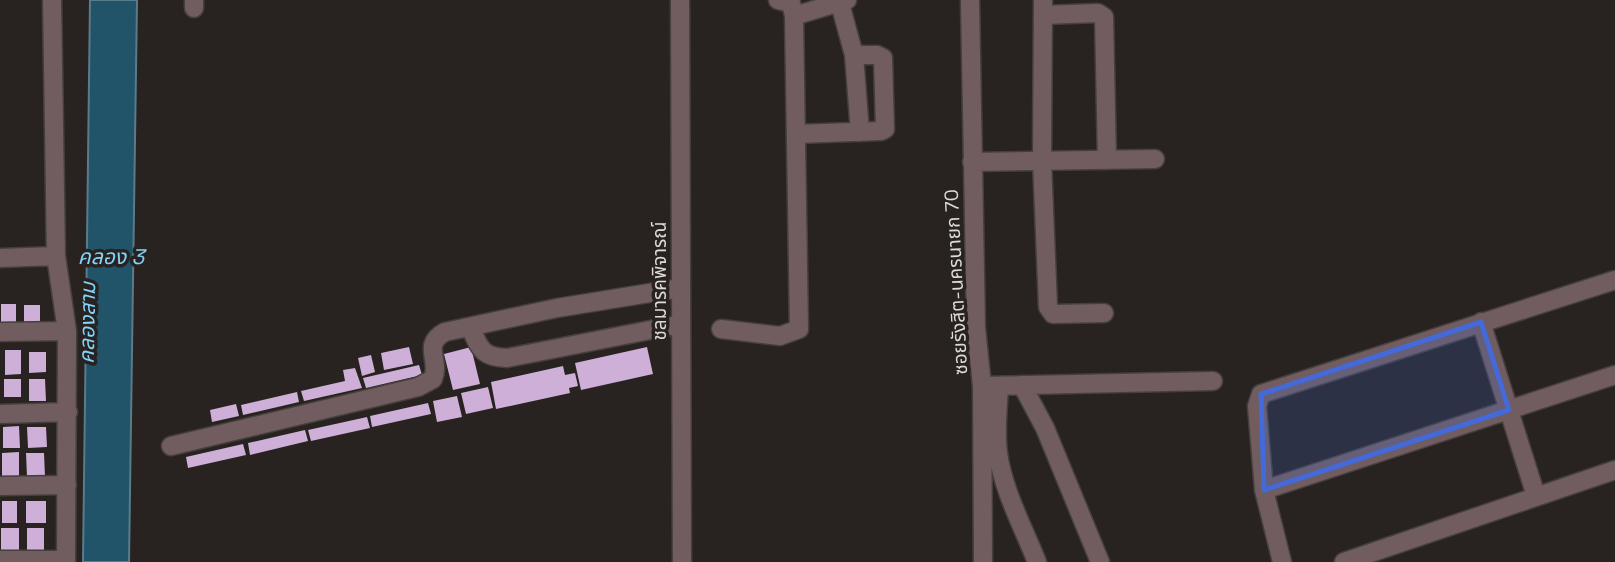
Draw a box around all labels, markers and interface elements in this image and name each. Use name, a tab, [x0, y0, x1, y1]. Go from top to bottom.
street label: ซอยรังสิต-นครนายก 70	[939, 188, 973, 376]
street label: ชลมารคพิจารณ์	[647, 221, 672, 341]
water label: คลอง 3	[78, 243, 147, 270]
water label: คลองสาม	[73, 280, 101, 364]

